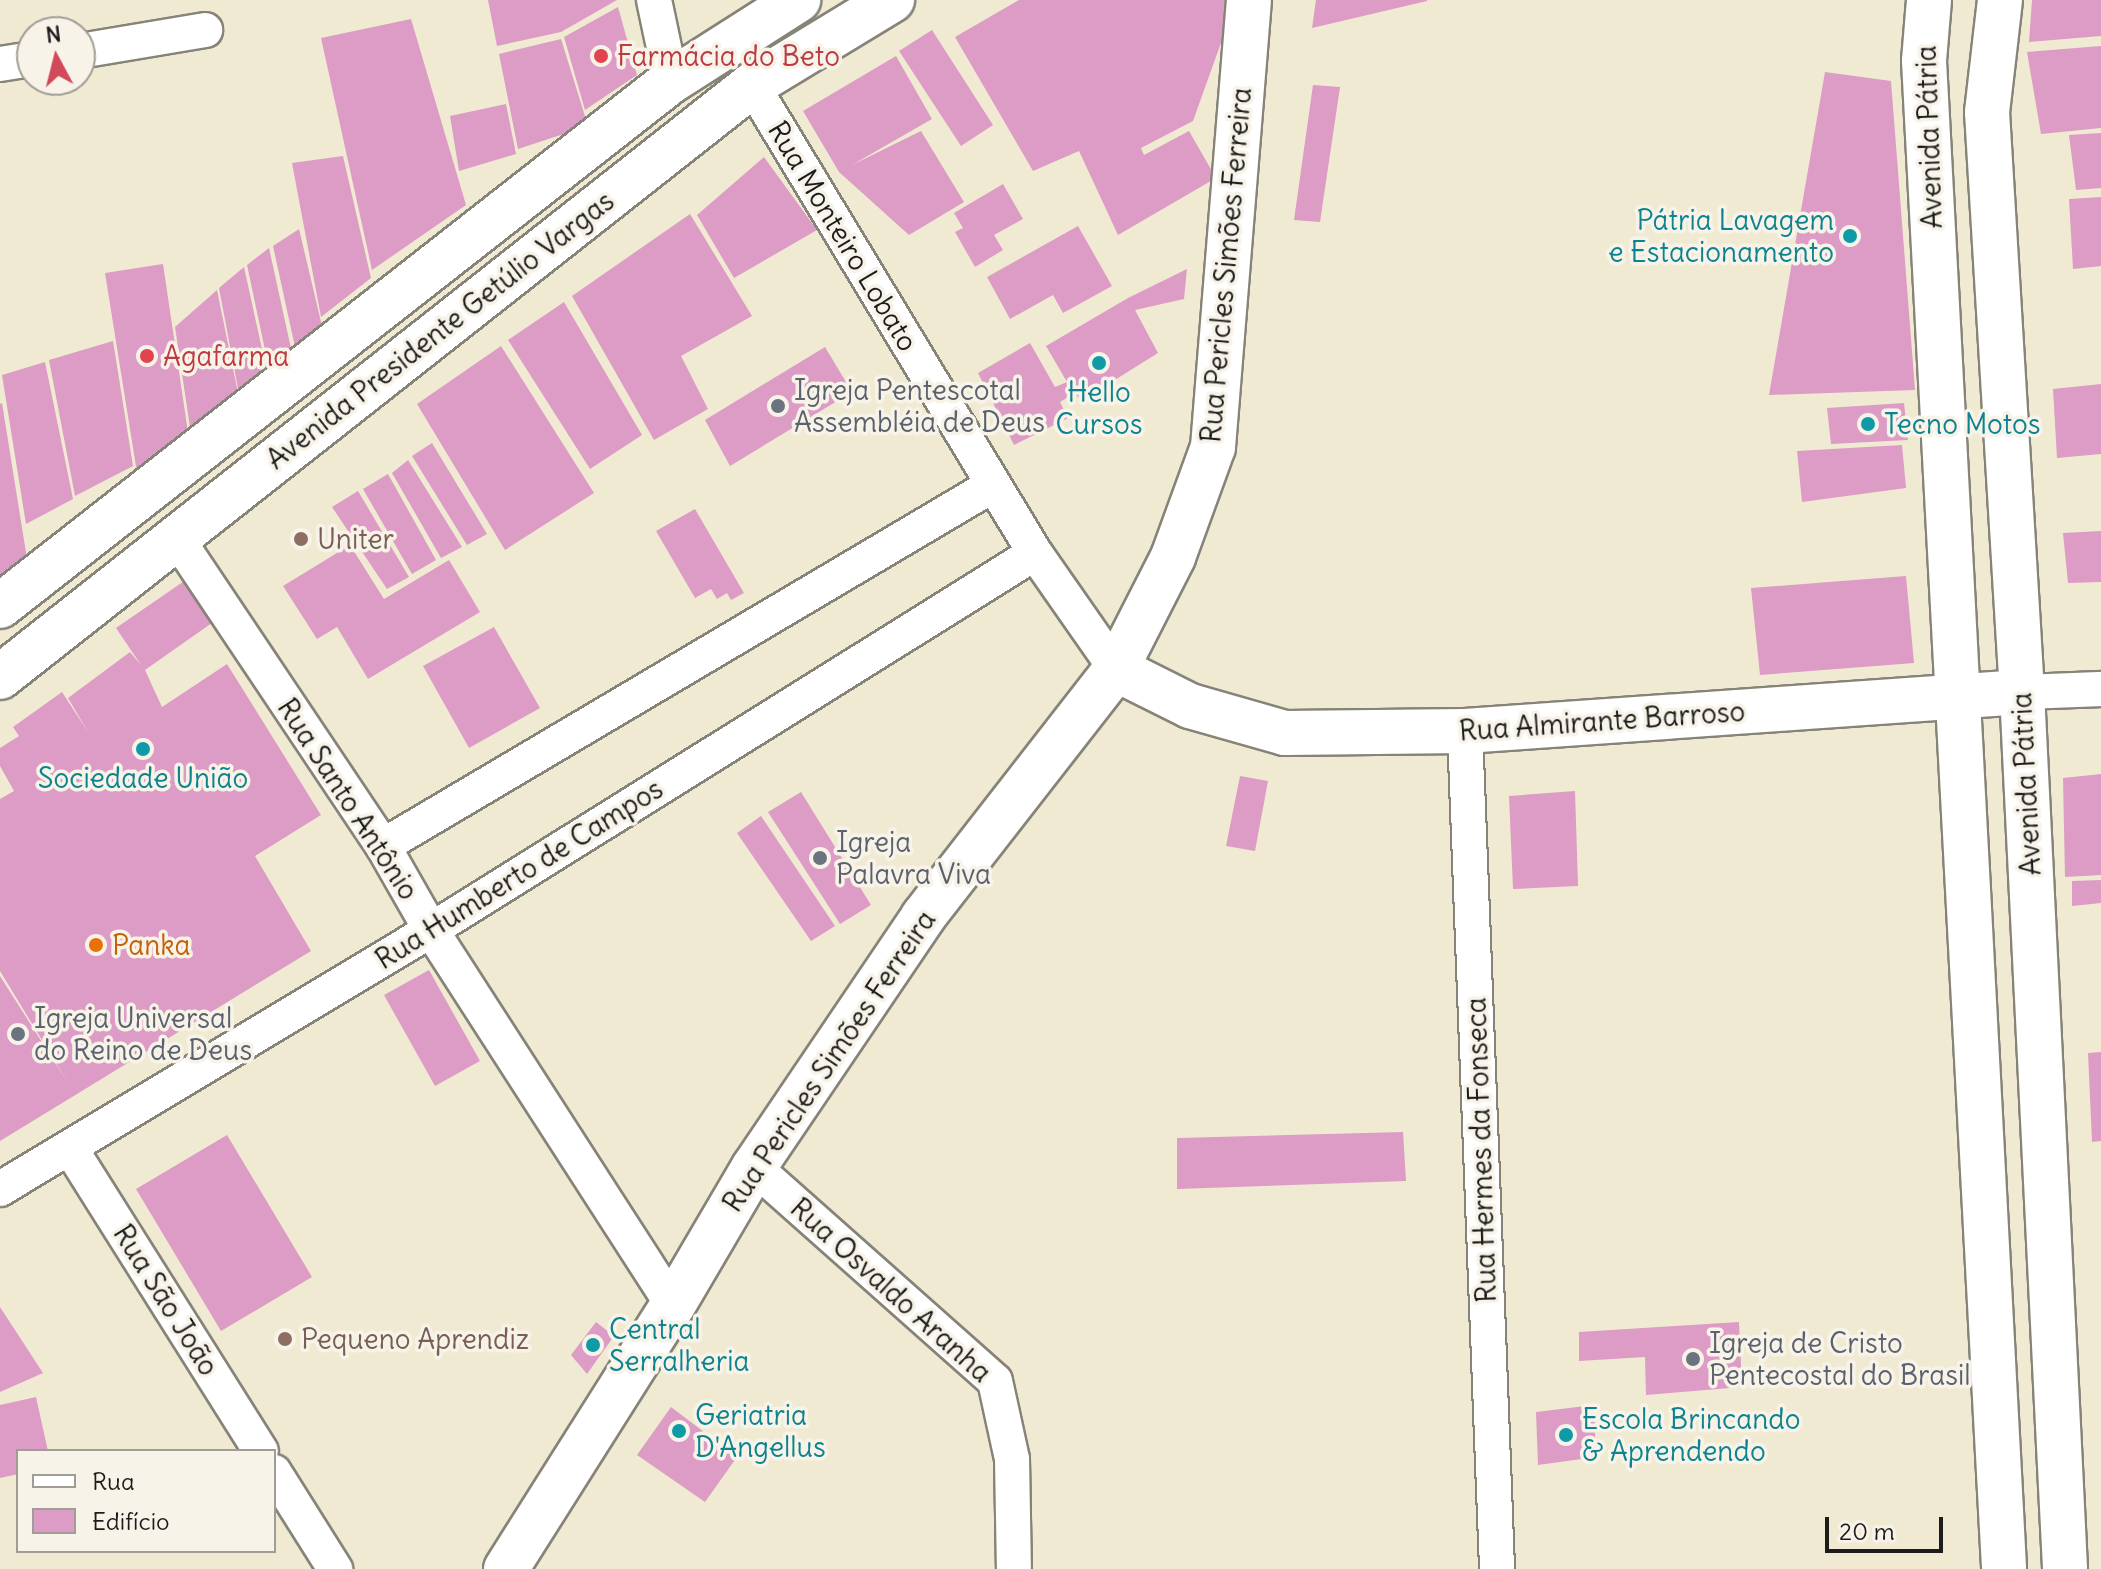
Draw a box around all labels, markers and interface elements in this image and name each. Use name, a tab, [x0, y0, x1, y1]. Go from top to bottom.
north arrow	[16, 16, 96, 96]
text: N	[44, 19, 63, 49]
place label: Farmácia do Beto	[617, 39, 840, 73]
street label: Avenida Pátria	[1909, 45, 1949, 229]
marker: Farmácia do Beto	[592, 47, 610, 65]
street label: Rua Pericles Simões Ferreira	[1194, 86, 1258, 444]
street label: Rua Monteiro Lobato	[761, 115, 925, 357]
street label: Avenida Presidente Getúlio Vargas	[260, 184, 620, 476]
place label: Pátria Lavagem e Estacionamento	[1609, 203, 1834, 269]
marker: Pátria Lavagem e Estacionamento	[1841, 227, 1859, 245]
place label: Agafarma	[163, 339, 289, 373]
marker: Agafarma	[138, 347, 156, 365]
marker: Hello Cursos	[1090, 354, 1108, 372]
place label: Igreja Pentescotal Assembléia de Deus	[794, 373, 1045, 439]
place label: Hello Cursos	[1056, 375, 1142, 441]
marker: Igreja Pentescotal Assembléia de Deus	[769, 397, 787, 415]
place label: Tecno Motos	[1884, 407, 2041, 441]
marker: Tecno Motos	[1859, 415, 1877, 433]
place label: Uniter	[317, 522, 394, 556]
marker: Uniter	[292, 530, 310, 548]
street label: Rua Santo Antônio	[270, 692, 426, 906]
street label: Avenida Pátria	[2004, 692, 2048, 876]
street label: Rua Almirante Barroso	[1458, 694, 1746, 748]
marker: Sociedade União	[134, 740, 152, 758]
place label: Sociedade União	[38, 761, 248, 795]
street label: Rua Humberto de Campos	[369, 772, 669, 976]
place label: Igreja Palavra Viva	[836, 825, 991, 891]
marker: Igreja Palavra Viva	[811, 849, 829, 867]
street label: Rua Pericles Simões Ferreira	[715, 904, 943, 1218]
place label: Panka	[112, 928, 190, 962]
marker: Panka	[87, 936, 105, 954]
street label: Rua Hermes da Fonseca	[1459, 997, 1503, 1303]
place label: Igreja Universal do Reino de Deus	[34, 1001, 252, 1067]
marker: Igreja Universal do Reino de Deus	[9, 1025, 27, 1043]
street label: Rua Osvaldo Aranha	[784, 1191, 998, 1389]
street label: Rua São João	[106, 1218, 226, 1382]
place label: Central Serralheria	[609, 1312, 749, 1378]
place label: Pequeno Aprendiz	[301, 1322, 529, 1356]
place label: Igreja de Cristo Pentecostal do Brasil	[1709, 1326, 1970, 1392]
marker: Pequeno Aprendiz	[276, 1330, 294, 1348]
marker: Central Serralheria	[584, 1336, 602, 1354]
marker: Igreja de Cristo Pentecostal do Brasil	[1684, 1350, 1702, 1368]
place label: Geriatria D'Angellus	[695, 1398, 826, 1464]
place label: Escola Brincando & Aprendendo	[1582, 1402, 1801, 1468]
marker: Geriatria D'Angellus	[670, 1422, 688, 1440]
marker: Escola Brincando & Aprendendo	[1557, 1426, 1575, 1444]
legend	[16, 1449, 276, 1553]
text: Rua	[92, 1466, 135, 1496]
scale bar	[1829, 1501, 1947, 1551]
text: Edifício	[92, 1506, 170, 1536]
text: 20 m	[1839, 1516, 1895, 1546]

